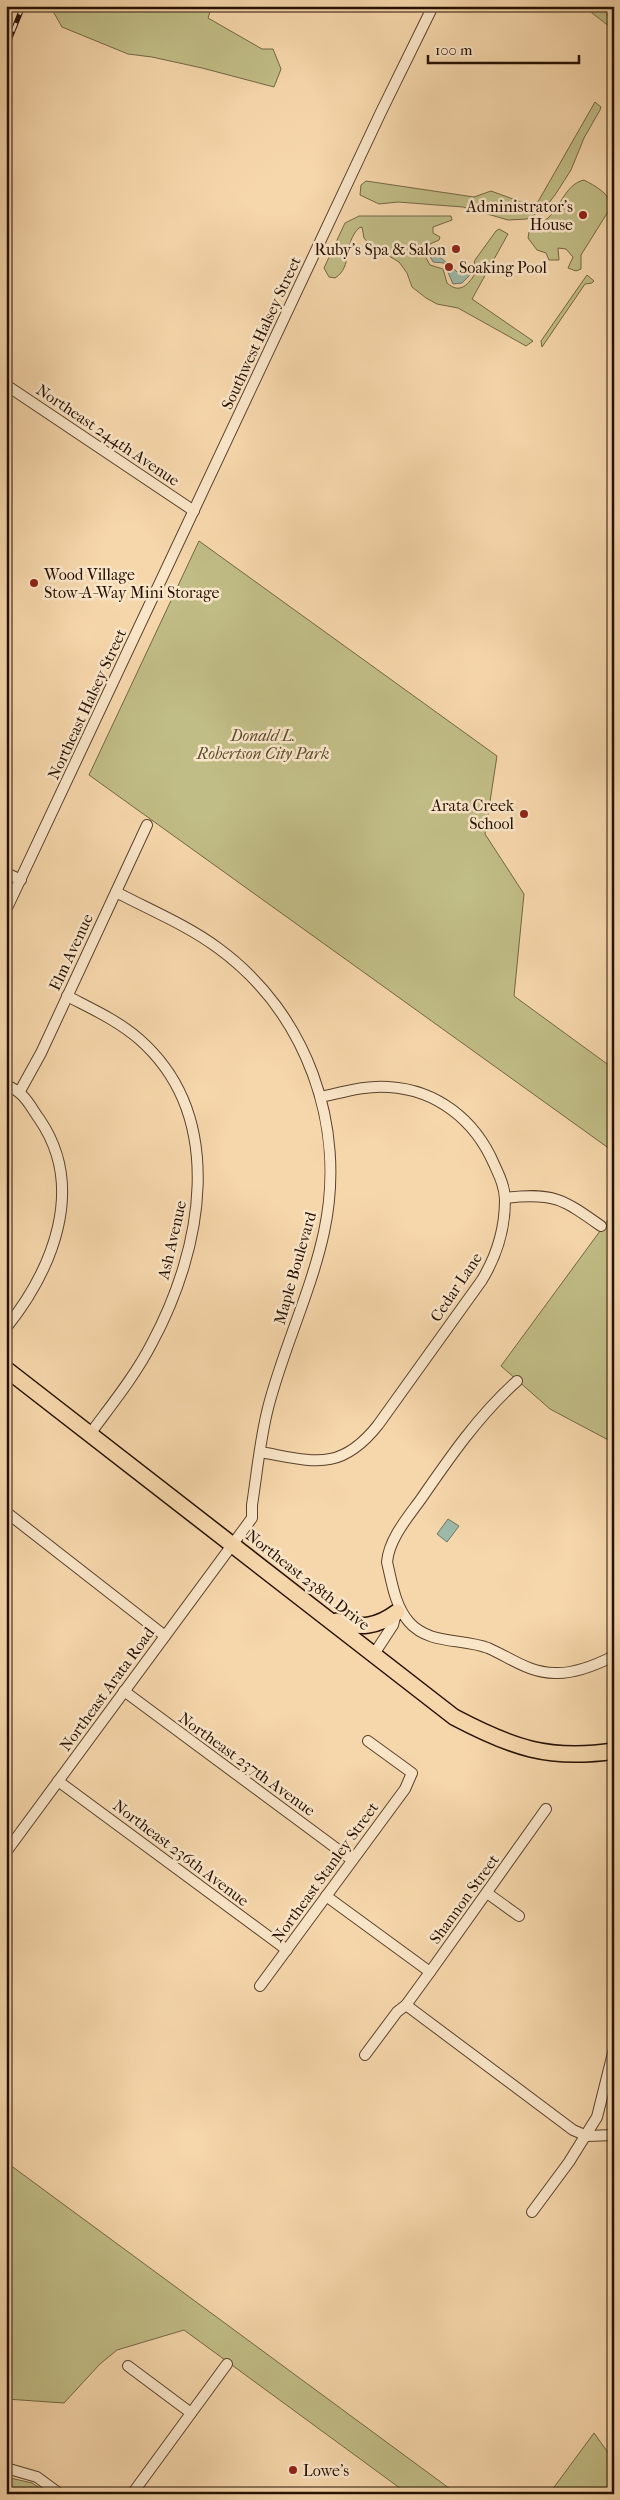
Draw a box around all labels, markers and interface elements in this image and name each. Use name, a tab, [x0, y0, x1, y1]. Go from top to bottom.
scale bar	[428, 32, 579, 64]
text: 100 m	[435, 41, 473, 59]
place label: Administrator's House	[465, 197, 573, 234]
marker: Administrator's House	[577, 209, 589, 221]
place label: Ruby's Spa & Salon	[315, 240, 447, 259]
marker: Ruby's Spa & Salon	[450, 243, 462, 255]
street label: Southwest Halsey Street	[217, 253, 305, 412]
place label: Soaking Pool	[459, 258, 547, 277]
marker: Soaking Pool	[443, 261, 455, 273]
street label: Northeast 244th Avenue	[33, 380, 183, 490]
place label: Wood Village Stow-A-Way Mini Storage	[43, 565, 220, 602]
marker: Wood Village Stow-A-Way Mini Storage	[28, 577, 40, 589]
street label: Northeast Halsey Street	[44, 625, 130, 782]
park label: Donald L. Robertson City Park	[196, 726, 329, 763]
place label: Arata Creek School	[430, 796, 515, 833]
marker: Arata Creek School	[518, 808, 530, 820]
street label: Elm Avenue	[45, 910, 97, 993]
street label: Ash Avenue	[153, 1199, 190, 1282]
street label: Maple Boulevard	[270, 1209, 320, 1327]
street label: Cedar Lane	[426, 1249, 486, 1325]
street label: Northeast 238th Drive	[242, 1526, 374, 1634]
street label: Northeast Arata Road	[56, 1623, 158, 1755]
street label: Northeast 237th Avenue	[175, 1708, 319, 1820]
street label: Northeast 236th Avenue	[109, 1796, 253, 1910]
street label: Northeast Stanley Street	[268, 1798, 382, 1946]
street label: Shannon Street	[425, 1850, 503, 1947]
place label: Lowe's	[303, 2461, 349, 2480]
marker: Lowe's	[287, 2464, 299, 2476]

